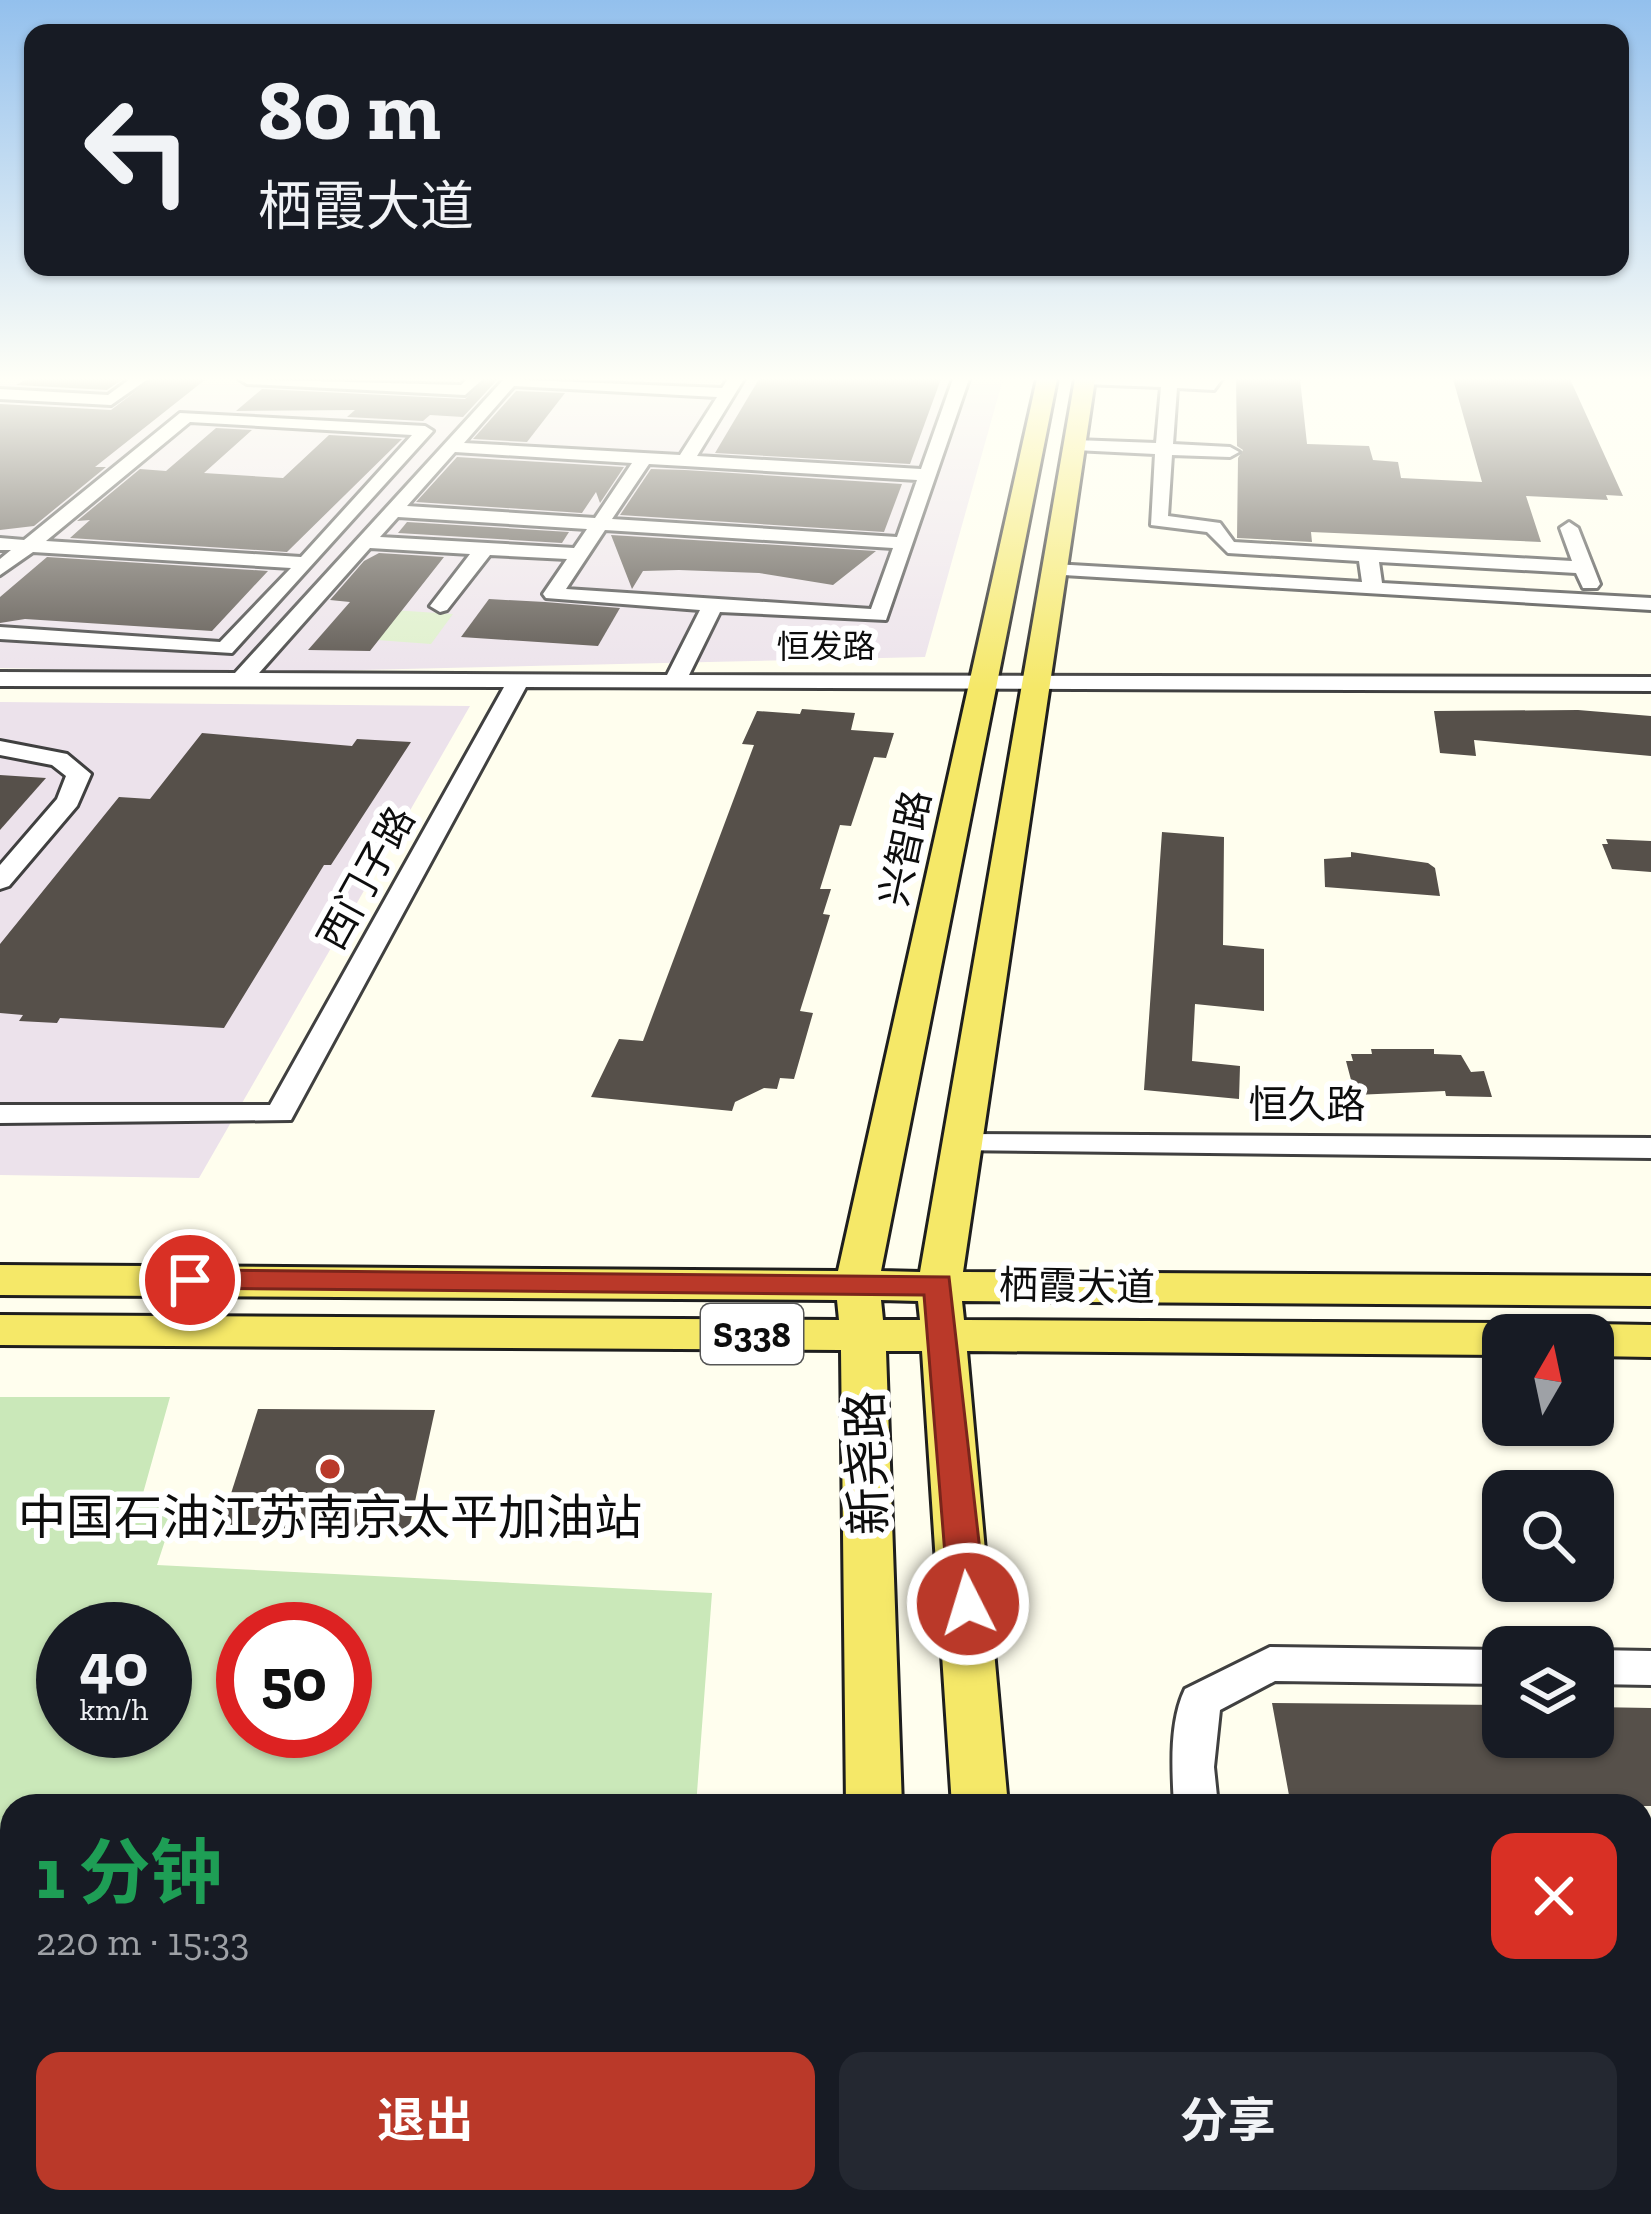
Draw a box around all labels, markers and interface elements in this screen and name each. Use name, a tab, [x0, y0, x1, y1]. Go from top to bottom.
text: 80 m	[258, 60, 441, 161]
icon: left	[60, 72, 216, 228]
text: 栖霞大道	[258, 174, 474, 239]
street label: 恒发路	[777, 627, 876, 666]
street label: 兴智路	[870, 786, 940, 910]
street label: 西门子路	[308, 798, 424, 958]
street label: 恒久路	[1248, 1081, 1366, 1128]
pin	[139, 1229, 241, 1331]
icon: arrive	[157, 1247, 223, 1313]
street label: 栖霞大道	[999, 1261, 1155, 1311]
road number: S338	[701, 1304, 803, 1364]
north arrow	[1482, 1314, 1614, 1446]
map controls	[1482, 1314, 1614, 1758]
street label: 新尧路	[836, 1390, 898, 1536]
marker: 中国石油江苏南京太平加油站	[317, 1456, 343, 1482]
button: search	[1482, 1470, 1614, 1602]
place label: 中国石油江苏南京太平加油站	[18, 1489, 642, 1546]
position arrow	[905, 1541, 1031, 1667]
speed limit sign: 50	[216, 1602, 372, 1758]
button: layers	[1482, 1626, 1614, 1758]
text: 40	[80, 1629, 148, 1701]
text: km/h	[80, 1692, 148, 1728]
text: 1 分钟	[36, 1830, 223, 1916]
button: close	[1491, 1833, 1617, 1959]
text: 220 m · 15:33	[36, 1918, 249, 1965]
button: 退出	[36, 2052, 815, 2190]
button: 分享	[839, 2052, 1617, 2190]

